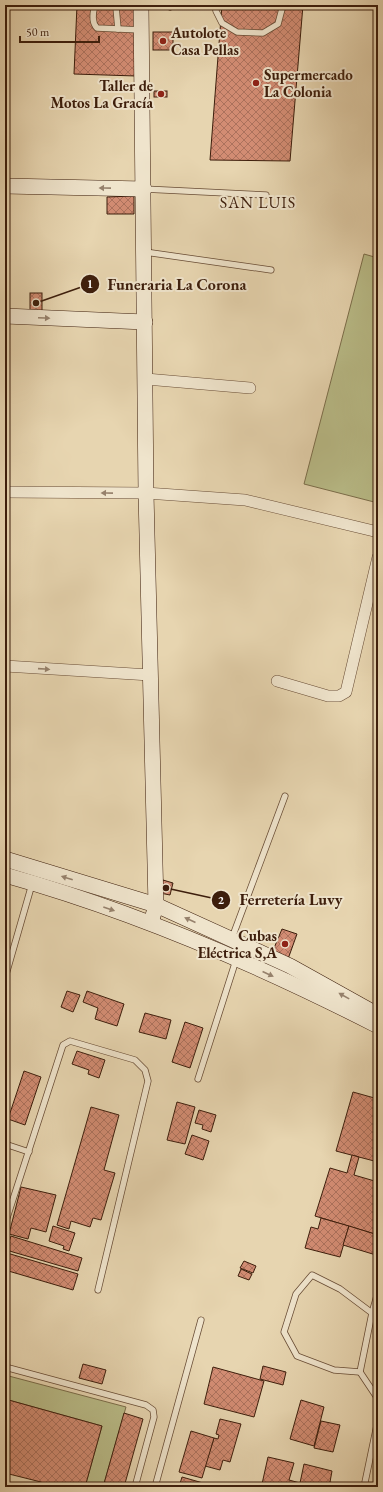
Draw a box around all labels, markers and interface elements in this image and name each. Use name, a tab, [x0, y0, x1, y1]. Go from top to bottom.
scale bar	[20, 18, 99, 44]
place label: Autolote Casa Pellas	[170, 23, 239, 59]
text: 50 m	[26, 24, 50, 40]
marker: Autolote Casa Pellas	[158, 36, 168, 46]
place label: Supermercado La Colonia	[264, 65, 353, 101]
place label: Taller de Motos La Gracía	[51, 76, 153, 112]
marker: Supermercado La Colonia	[251, 78, 261, 88]
marker: Taller de Motos La Gracía	[156, 89, 166, 99]
one-way arrow	[98, 185, 111, 191]
district label: SAN LUIS	[220, 192, 296, 213]
callout: Funeraria La Corona	[80, 270, 255, 298]
text: Funeraria La Corona	[108, 274, 247, 295]
text: 1	[87, 276, 93, 292]
one-way arrow	[38, 314, 50, 321]
one-way arrow	[100, 490, 113, 496]
one-way arrow	[38, 665, 50, 672]
one-way arrow	[61, 875, 73, 881]
callout: Ferretería Luvy	[211, 886, 350, 914]
text: Ferretería Luvy	[239, 889, 343, 910]
text: 2	[218, 892, 225, 908]
one-way arrow	[103, 906, 115, 912]
one-way arrow	[183, 917, 195, 923]
place label: Cubas Eléctrica S,A	[198, 926, 277, 962]
marker: Cubas Eléctrica S,A	[280, 939, 290, 949]
one-way arrow	[262, 971, 273, 977]
one-way arrow	[338, 992, 350, 999]

